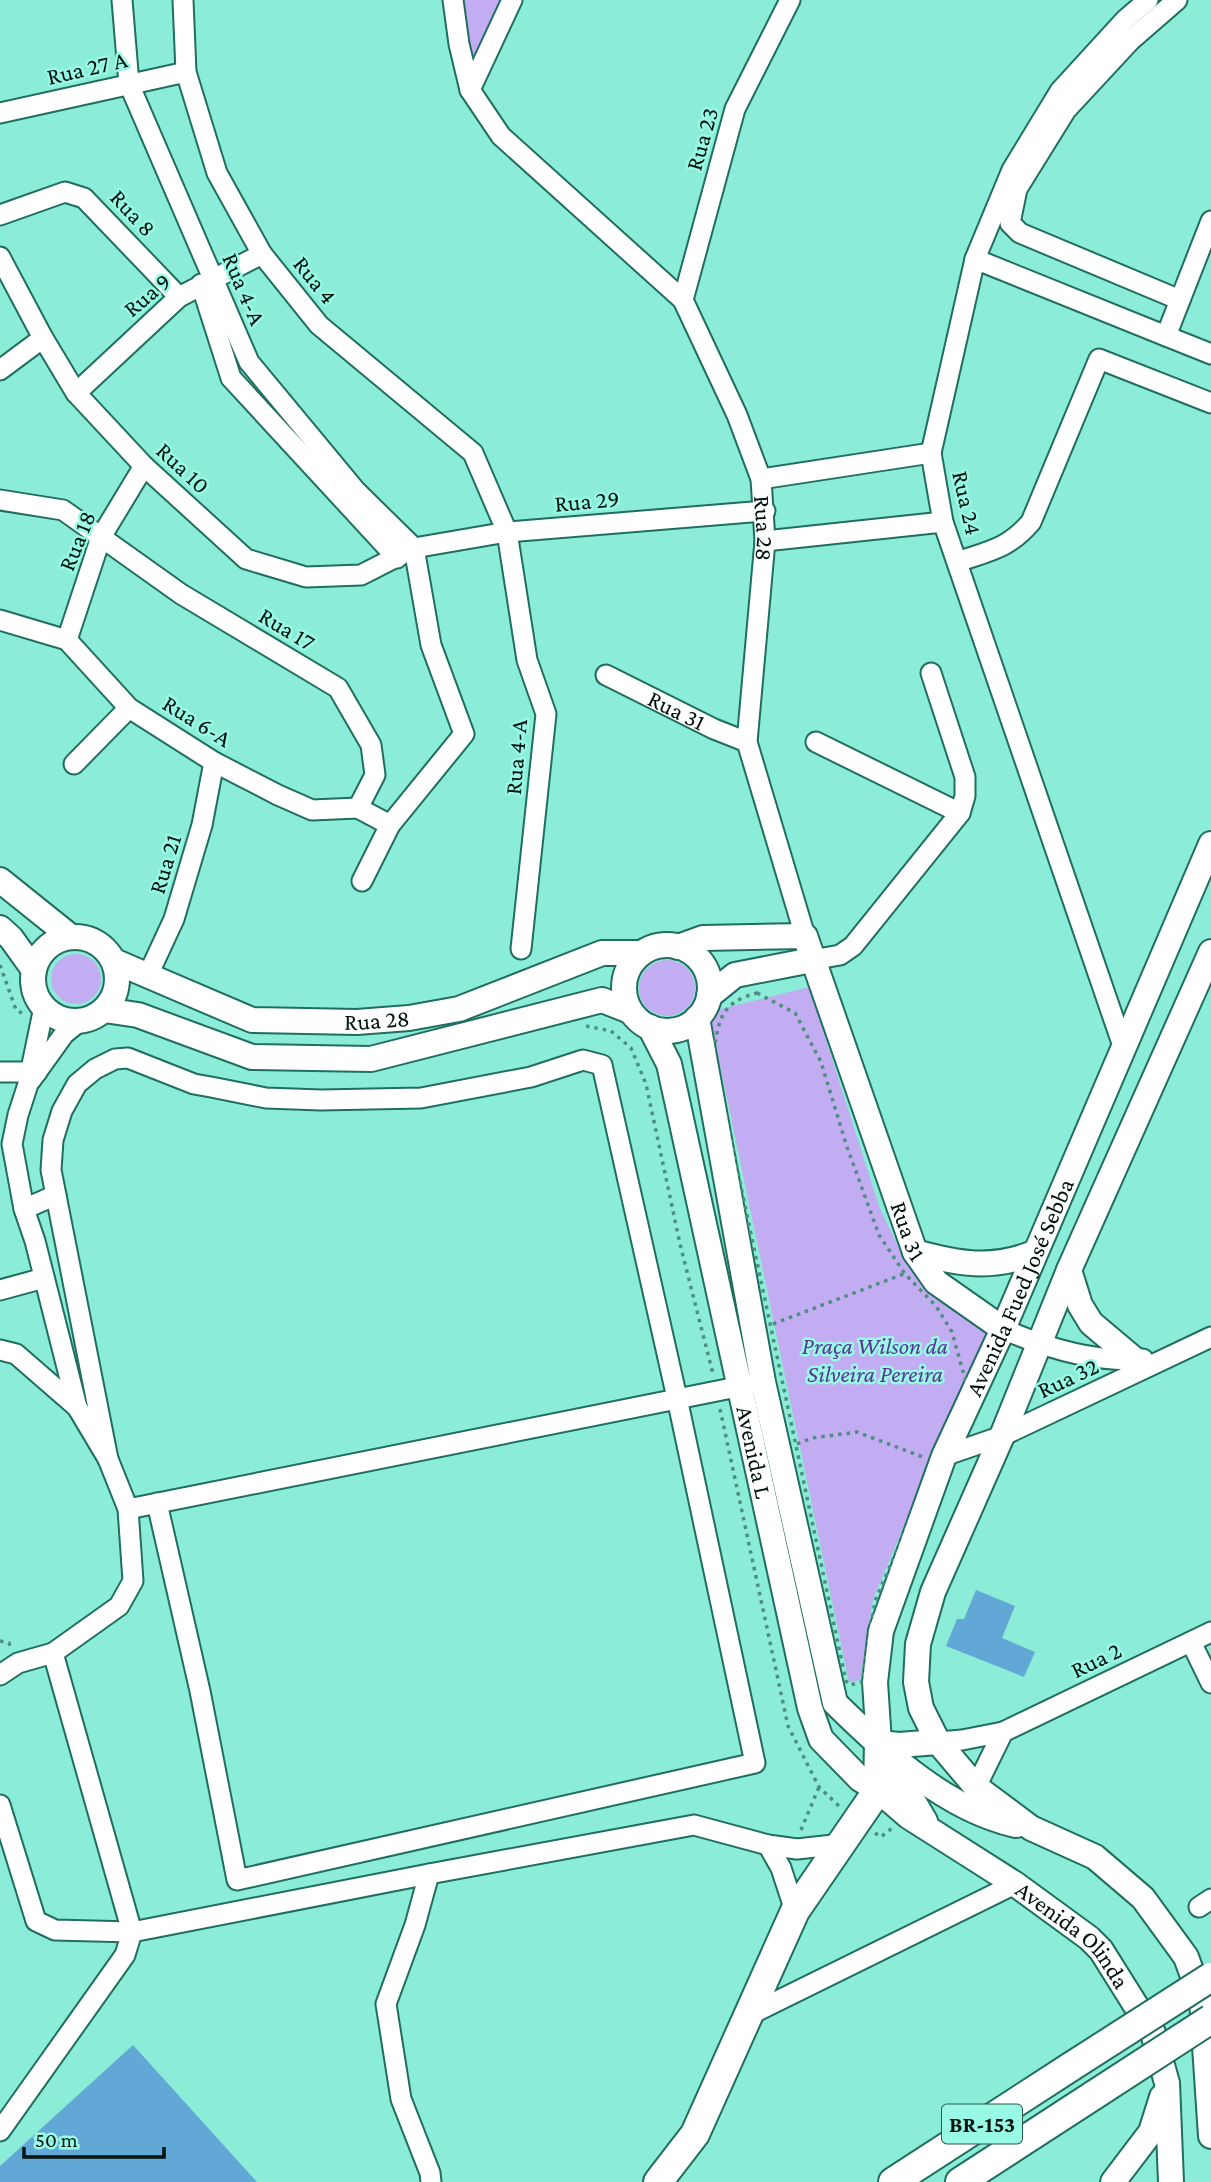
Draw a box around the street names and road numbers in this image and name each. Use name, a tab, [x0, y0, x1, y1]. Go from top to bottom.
street label: Rua 27 A	[44, 45, 130, 90]
street label: Rua 23	[680, 104, 723, 173]
street label: Rua 8	[105, 184, 162, 242]
street label: Rua 4-A	[217, 249, 272, 329]
street label: Rua 4	[288, 250, 343, 309]
street label: Rua 9	[117, 267, 176, 322]
street label: Rua 10	[151, 436, 216, 499]
street label: Rua 24	[947, 468, 988, 538]
street label: Rua 29	[553, 484, 620, 517]
street label: Rua 28	[749, 495, 779, 562]
street label: Rua 18	[52, 507, 101, 575]
street label: Rua 17	[254, 601, 320, 656]
street label: Rua 31	[644, 684, 710, 736]
street label: Rua 6-A	[158, 689, 237, 752]
street label: Rua 4-A	[499, 718, 532, 796]
street label: Rua 21	[143, 831, 186, 897]
street label: Rua 28	[344, 1004, 411, 1035]
street label: Avenida Fued José Sebba	[960, 1174, 1079, 1400]
street label: Rua 31	[885, 1198, 931, 1266]
street label: Rua 32	[1033, 1352, 1103, 1403]
street label: Avenida L	[731, 1403, 778, 1501]
street label: Rua 2	[1066, 1636, 1125, 1683]
street label: Avenida Olinda	[1011, 1875, 1136, 1993]
road number: BR-153	[942, 2104, 1022, 2144]

